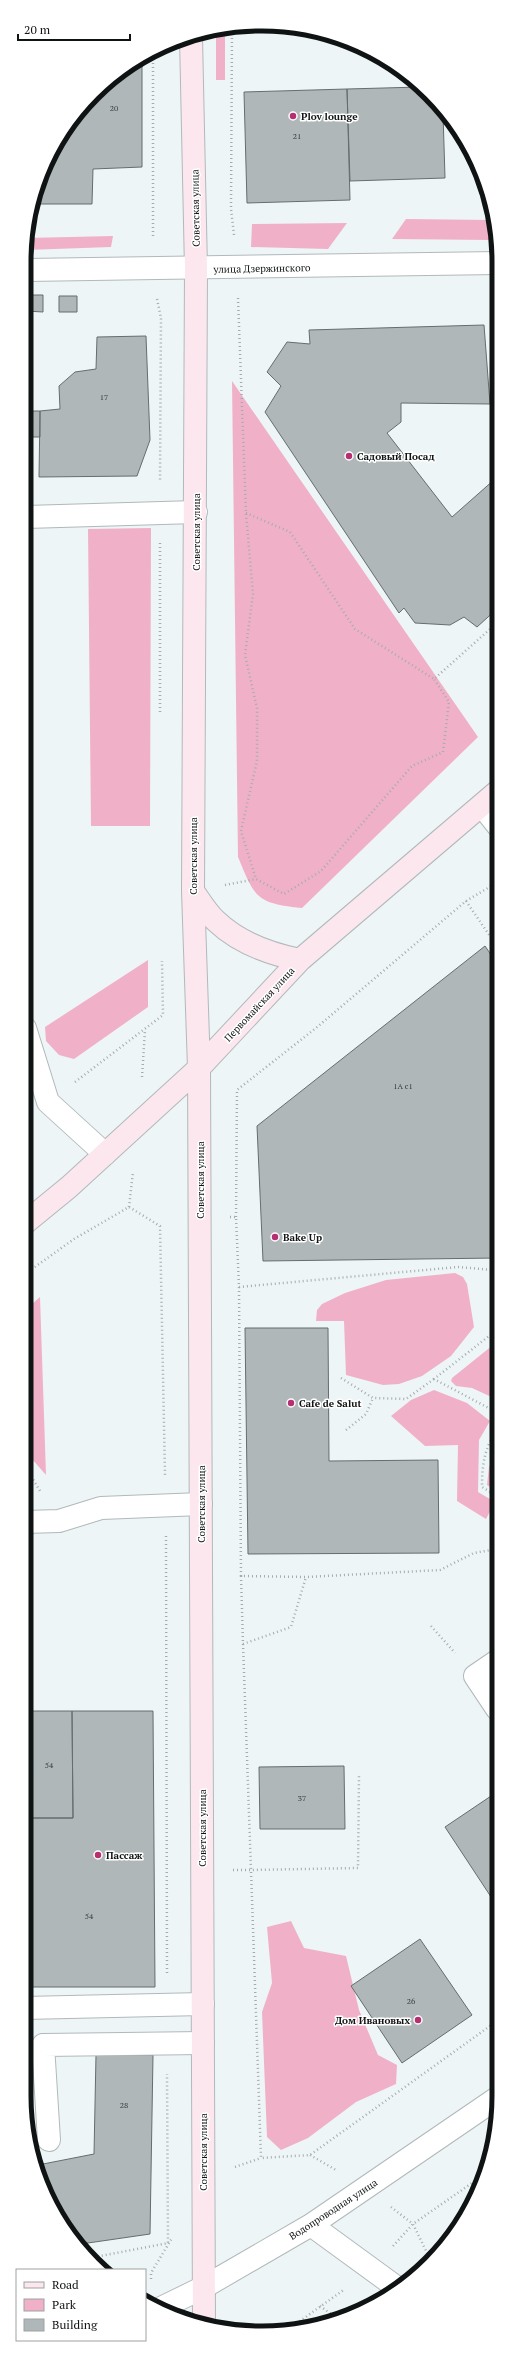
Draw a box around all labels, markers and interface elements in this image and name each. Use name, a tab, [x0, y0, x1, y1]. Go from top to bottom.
scale bar	[18, 16, 130, 42]
text: 20 m	[24, 22, 51, 37]
house number: 20	[110, 103, 118, 113]
place label: Plov lounge	[301, 110, 358, 123]
marker: Plov lounge	[288, 111, 298, 121]
house number: 21	[293, 131, 301, 141]
street label: Советская улица	[188, 169, 203, 247]
street label: улица Дзержинского	[212, 261, 311, 276]
house number: 17	[100, 392, 108, 402]
place label: Садовый Посад	[357, 450, 434, 463]
marker: Садовый Посад	[344, 451, 354, 461]
street label: Советская улица	[190, 493, 203, 571]
street label: Советская улица	[187, 817, 200, 895]
street label: Первомайская улица	[221, 964, 297, 1044]
house number: 1А с1	[393, 1081, 413, 1091]
street label: Советская улица	[194, 1141, 207, 1219]
place label: Bake Up	[283, 1231, 322, 1244]
marker: Bake Up	[270, 1232, 280, 1242]
place label: Cafe de Salut	[299, 1397, 361, 1410]
marker: Cafe de Salut	[286, 1398, 296, 1408]
street label: Советская улица	[195, 1465, 208, 1543]
house number: 54	[45, 1760, 54, 1770]
street label: Советская улица	[196, 1789, 209, 1867]
house number: 37	[298, 1793, 306, 1803]
place label: Пассаж	[106, 1849, 143, 1862]
marker: Пассаж	[93, 1850, 103, 1860]
house number: 54	[85, 1911, 94, 1921]
house number: 26	[407, 1996, 416, 2006]
place label: Дом Ивановых	[335, 2014, 410, 2027]
marker: Дом Ивановых	[413, 2015, 423, 2025]
house number: 28	[120, 2100, 128, 2110]
street label: Советская улица	[197, 2113, 210, 2191]
street label: Водопроводная улица	[287, 2176, 380, 2243]
legend	[16, 2269, 146, 2341]
text: Road	[52, 2277, 79, 2292]
text: Park	[52, 2297, 77, 2312]
text: Building	[52, 2317, 98, 2332]

